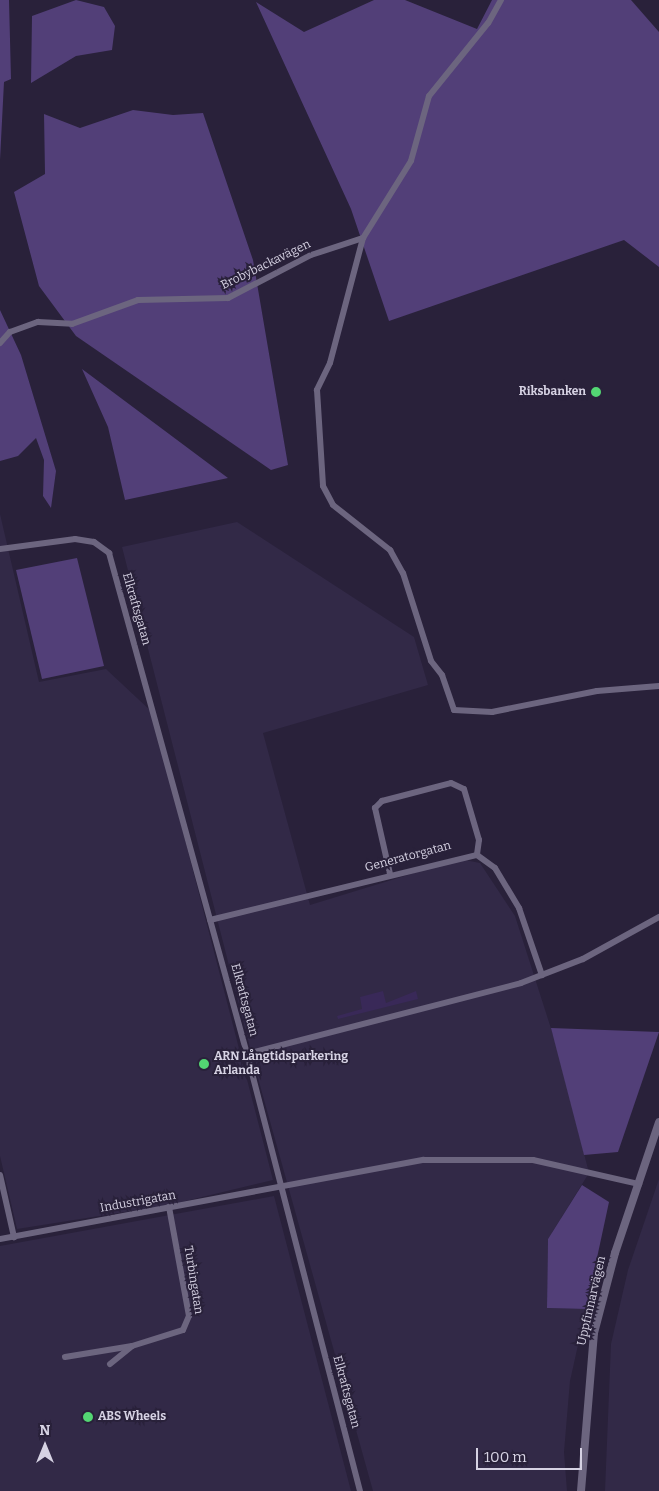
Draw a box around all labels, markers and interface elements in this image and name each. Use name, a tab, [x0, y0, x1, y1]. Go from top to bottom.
street label: Brobybackavägen	[219, 237, 313, 293]
place label: Riksbanken	[519, 385, 586, 399]
marker: Riksbanken	[590, 386, 602, 398]
street label: Elkraftsgatan	[119, 571, 153, 647]
street label: Generatorgatan	[363, 839, 453, 875]
street label: Elkraftsgatan	[227, 962, 261, 1038]
place label: ARN Långtidsparkering Arlanda	[214, 1050, 348, 1078]
marker: ARN Långtidsparkering Arlanda	[198, 1058, 210, 1070]
street label: Industrigatan	[99, 1188, 177, 1216]
street label: Turbingatan	[180, 1245, 206, 1315]
street label: Uppfinnarvägen	[575, 1255, 609, 1347]
street label: Elkraftsgatan	[329, 1354, 363, 1430]
place label: ABS Wheels	[98, 1410, 166, 1424]
marker: ABS Wheels	[82, 1411, 94, 1423]
north arrow	[20, 1421, 70, 1471]
text: N	[40, 1422, 50, 1439]
scale bar	[479, 1438, 585, 1470]
text: 100 m	[484, 1448, 527, 1466]

